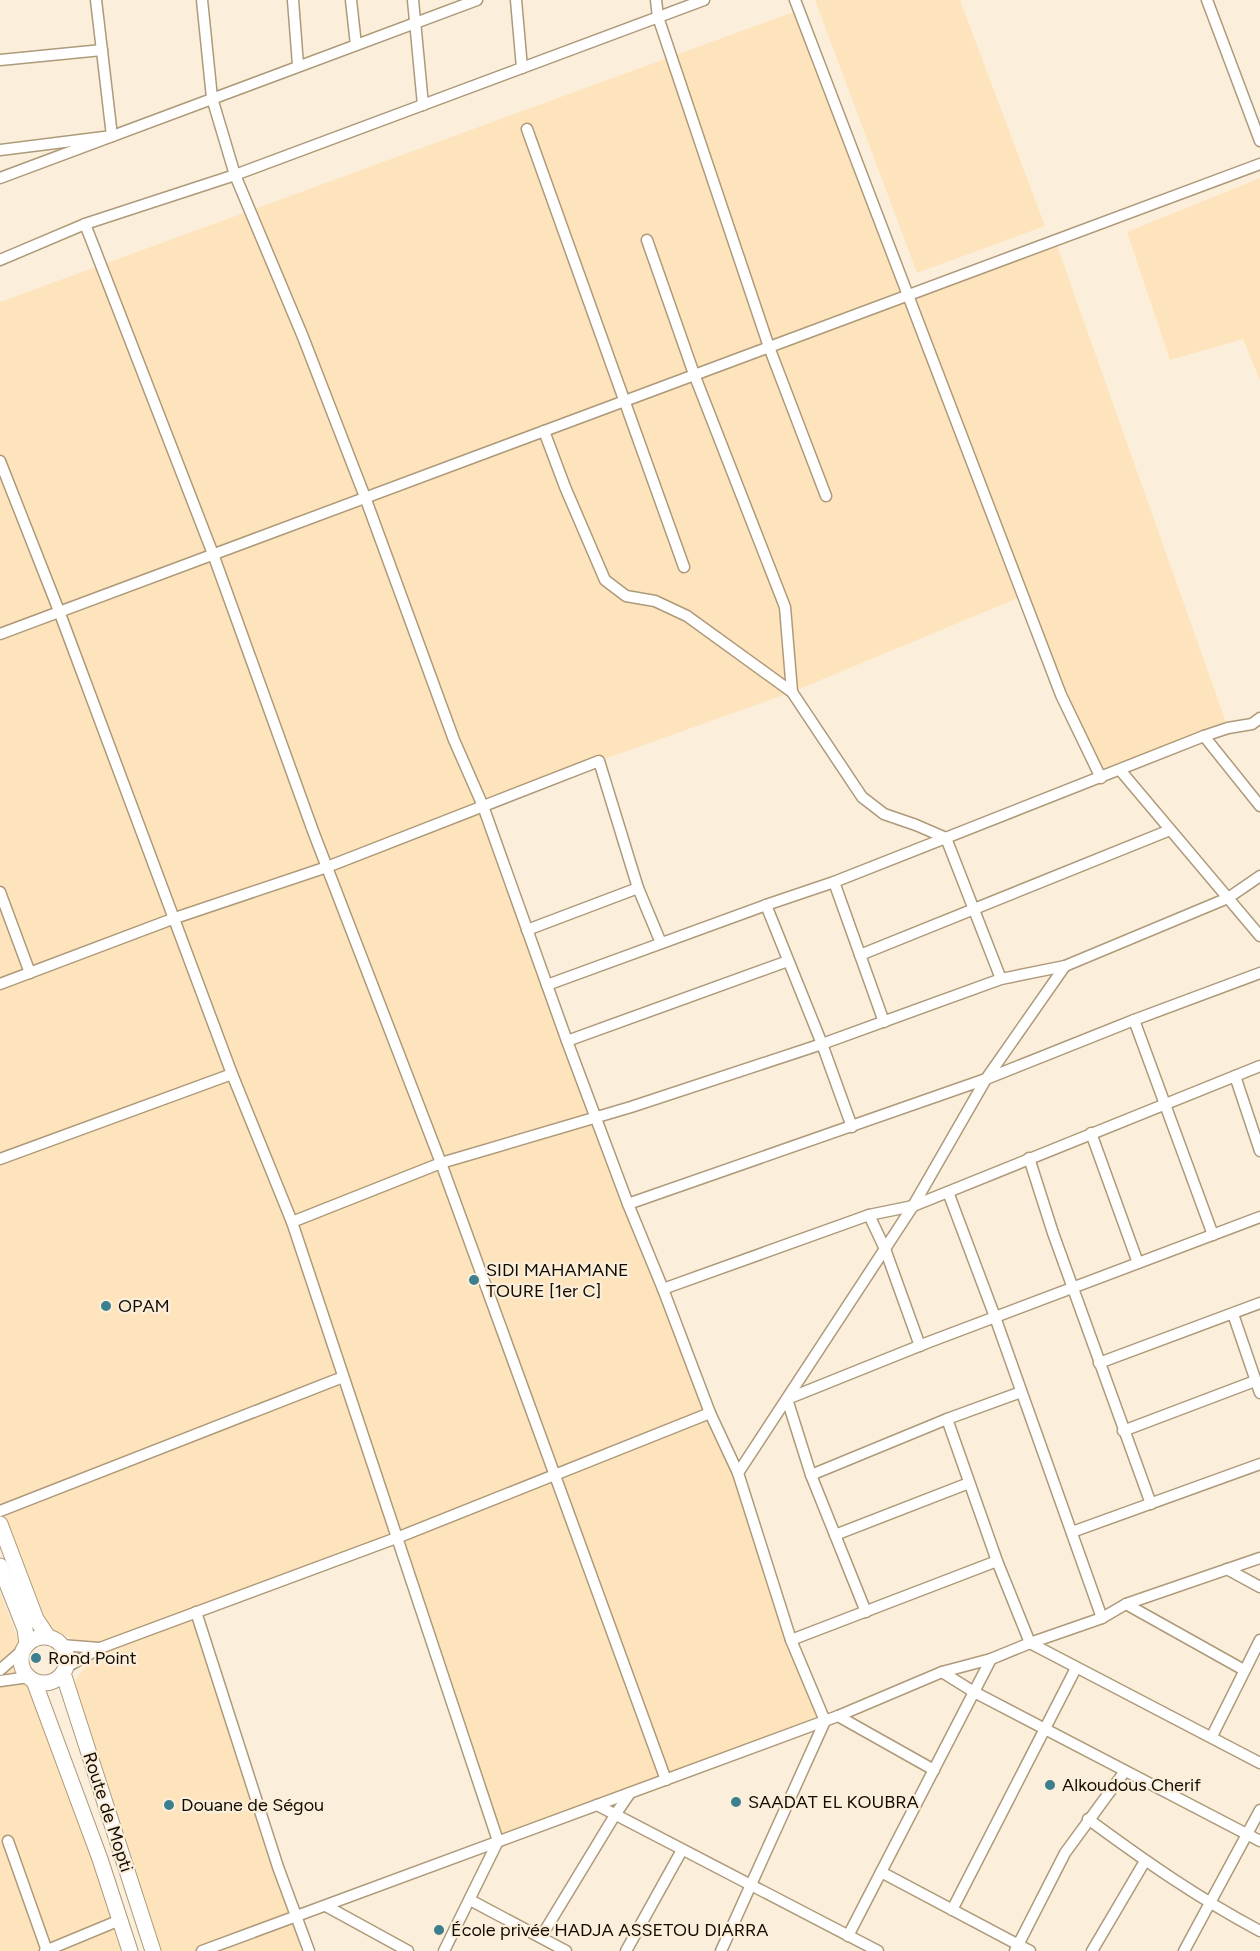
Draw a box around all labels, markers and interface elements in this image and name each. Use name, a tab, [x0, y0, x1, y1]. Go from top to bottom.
place label: SIDI MAHAMANE TOURE [1er C]	[486, 1259, 629, 1302]
marker: SIDI MAHAMANE TOURE [1er C]	[467, 1273, 481, 1287]
place label: OPAM	[118, 1295, 170, 1317]
marker: OPAM	[99, 1299, 113, 1313]
place label: Rond Point	[48, 1647, 137, 1669]
marker: Rond Point	[29, 1651, 43, 1665]
street label: Route de Mopti	[78, 1749, 138, 1875]
place label: Alkoudous Cherif	[1062, 1774, 1201, 1796]
marker: Alkoudous Cherif	[1043, 1778, 1057, 1792]
place label: SAADAT EL KOUBRA	[748, 1791, 919, 1813]
place label: Douane de Ségou	[181, 1794, 324, 1816]
marker: SAADAT EL KOUBRA	[729, 1795, 743, 1809]
marker: Douane de Ségou	[162, 1798, 176, 1812]
place label: École privée HADJA ASSETOU DIARRA	[451, 1919, 768, 1941]
marker: École privée HADJA ASSETOU DIARRA	[432, 1923, 446, 1937]

